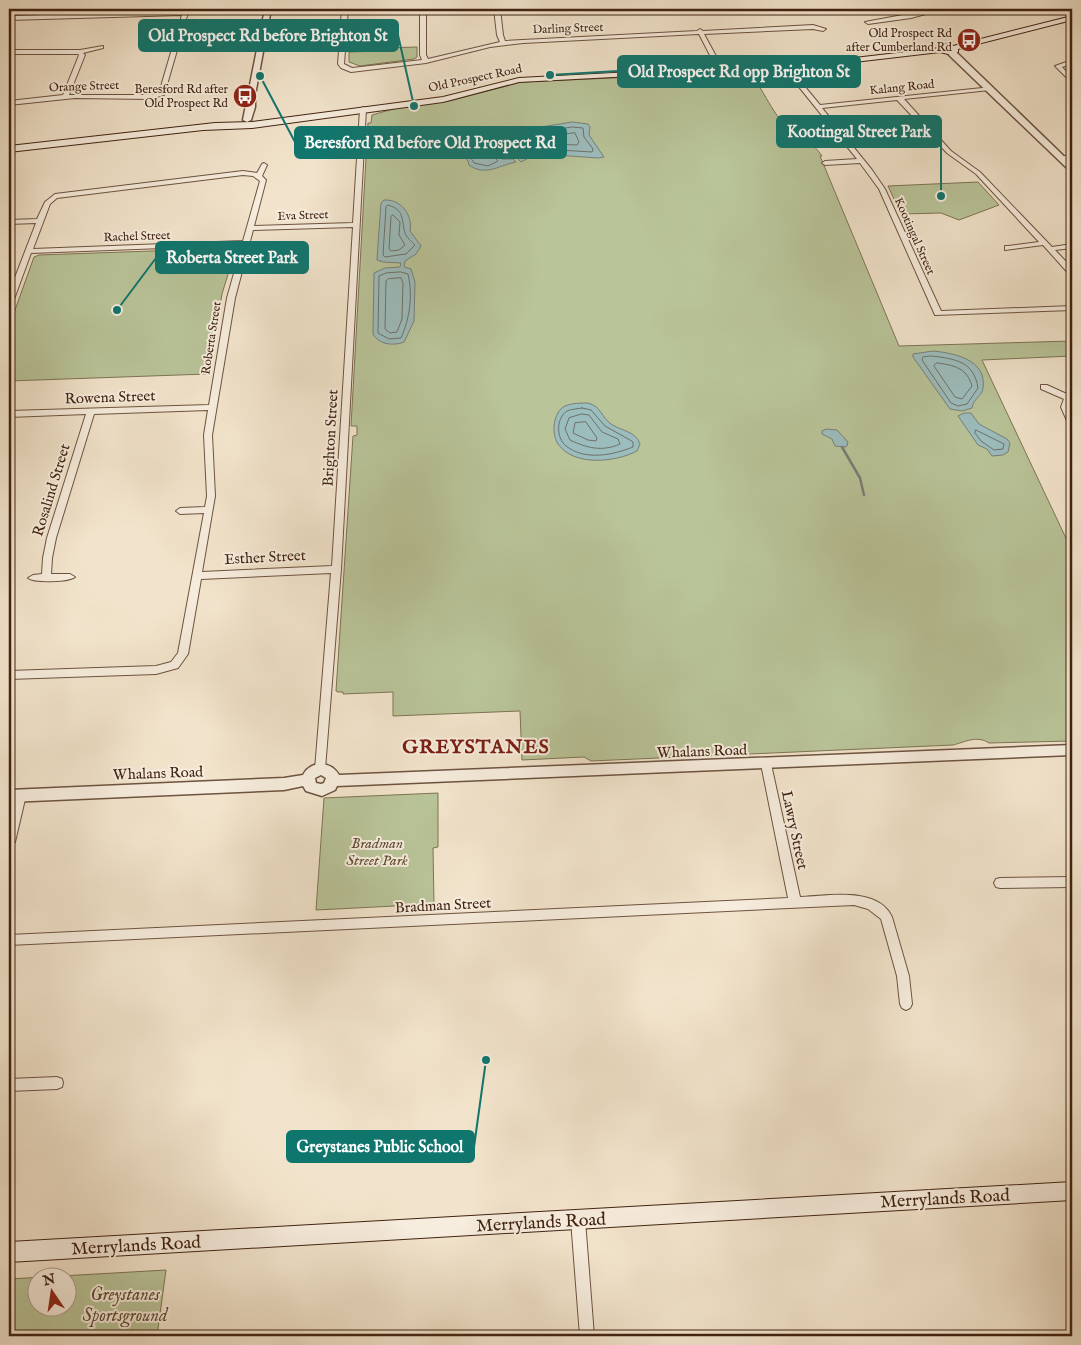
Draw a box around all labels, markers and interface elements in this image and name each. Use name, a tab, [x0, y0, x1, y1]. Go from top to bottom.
callout: Old Prospect Rd before Brighton St	[139, 20, 398, 51]
street label: Darling Street	[532, 20, 604, 37]
place label: Old Prospect Rd after Cumberland Rd	[846, 26, 953, 55]
text: Old Prospect Rd before Brighton St	[148, 27, 388, 47]
bus stop icon: Old Prospect Rd after Cumberland Rd	[956, 27, 982, 53]
callout: Old Prospect Rd opp Brighton St	[618, 56, 860, 87]
street label: Old Prospect Road	[427, 61, 524, 97]
text: Old Prospect Rd opp Brighton St	[628, 63, 851, 83]
street label: Kalang Road	[869, 77, 936, 98]
street label: Orange Street	[49, 78, 119, 95]
place label: Beresford Rd after Old Prospect Rd	[135, 82, 229, 112]
bus stop icon: Beresford Rd after Old Prospect Rd	[232, 83, 258, 109]
callout: Kootingal Street Park	[777, 116, 941, 147]
text: Kootingal Street Park	[787, 123, 932, 143]
callout: Beresford Rd before Old Prospect Rd	[295, 127, 566, 158]
text: Beresford Rd before Old Prospect Rd	[304, 134, 556, 154]
street label: Kootingal Street	[891, 195, 938, 277]
street label: Eva Street	[277, 207, 329, 224]
street label: Rachel Street	[103, 228, 171, 245]
callout: Roberta Street Park	[156, 242, 308, 273]
text: Roberta Street Park	[166, 249, 298, 269]
street label: Roberta Street	[198, 301, 225, 376]
street label: Rowena Street	[64, 386, 156, 409]
street label: Brighton Street	[318, 389, 343, 487]
street label: Rosalind Street	[28, 442, 75, 539]
street label: Esther Street	[224, 546, 306, 569]
district label: GREYSTANES	[402, 735, 550, 760]
street label: Whalans Road	[656, 740, 749, 763]
street label: Whalans Road	[112, 762, 205, 785]
street label: Lawry Street	[777, 789, 812, 871]
park label: Bradman Street Park	[346, 834, 408, 870]
street label: Bradman Street	[394, 893, 492, 918]
callout: Greystanes Public School	[287, 1131, 474, 1162]
text: Greystanes Public School	[297, 1138, 464, 1158]
street label: Merrylands Road	[880, 1185, 1011, 1214]
street label: Merrylands Road	[476, 1209, 607, 1238]
street label: Merrylands Road	[71, 1232, 202, 1261]
north arrow	[28, 1268, 78, 1318]
text: N	[40, 1270, 57, 1291]
park label: Greystanes Sportsground	[83, 1284, 169, 1328]

